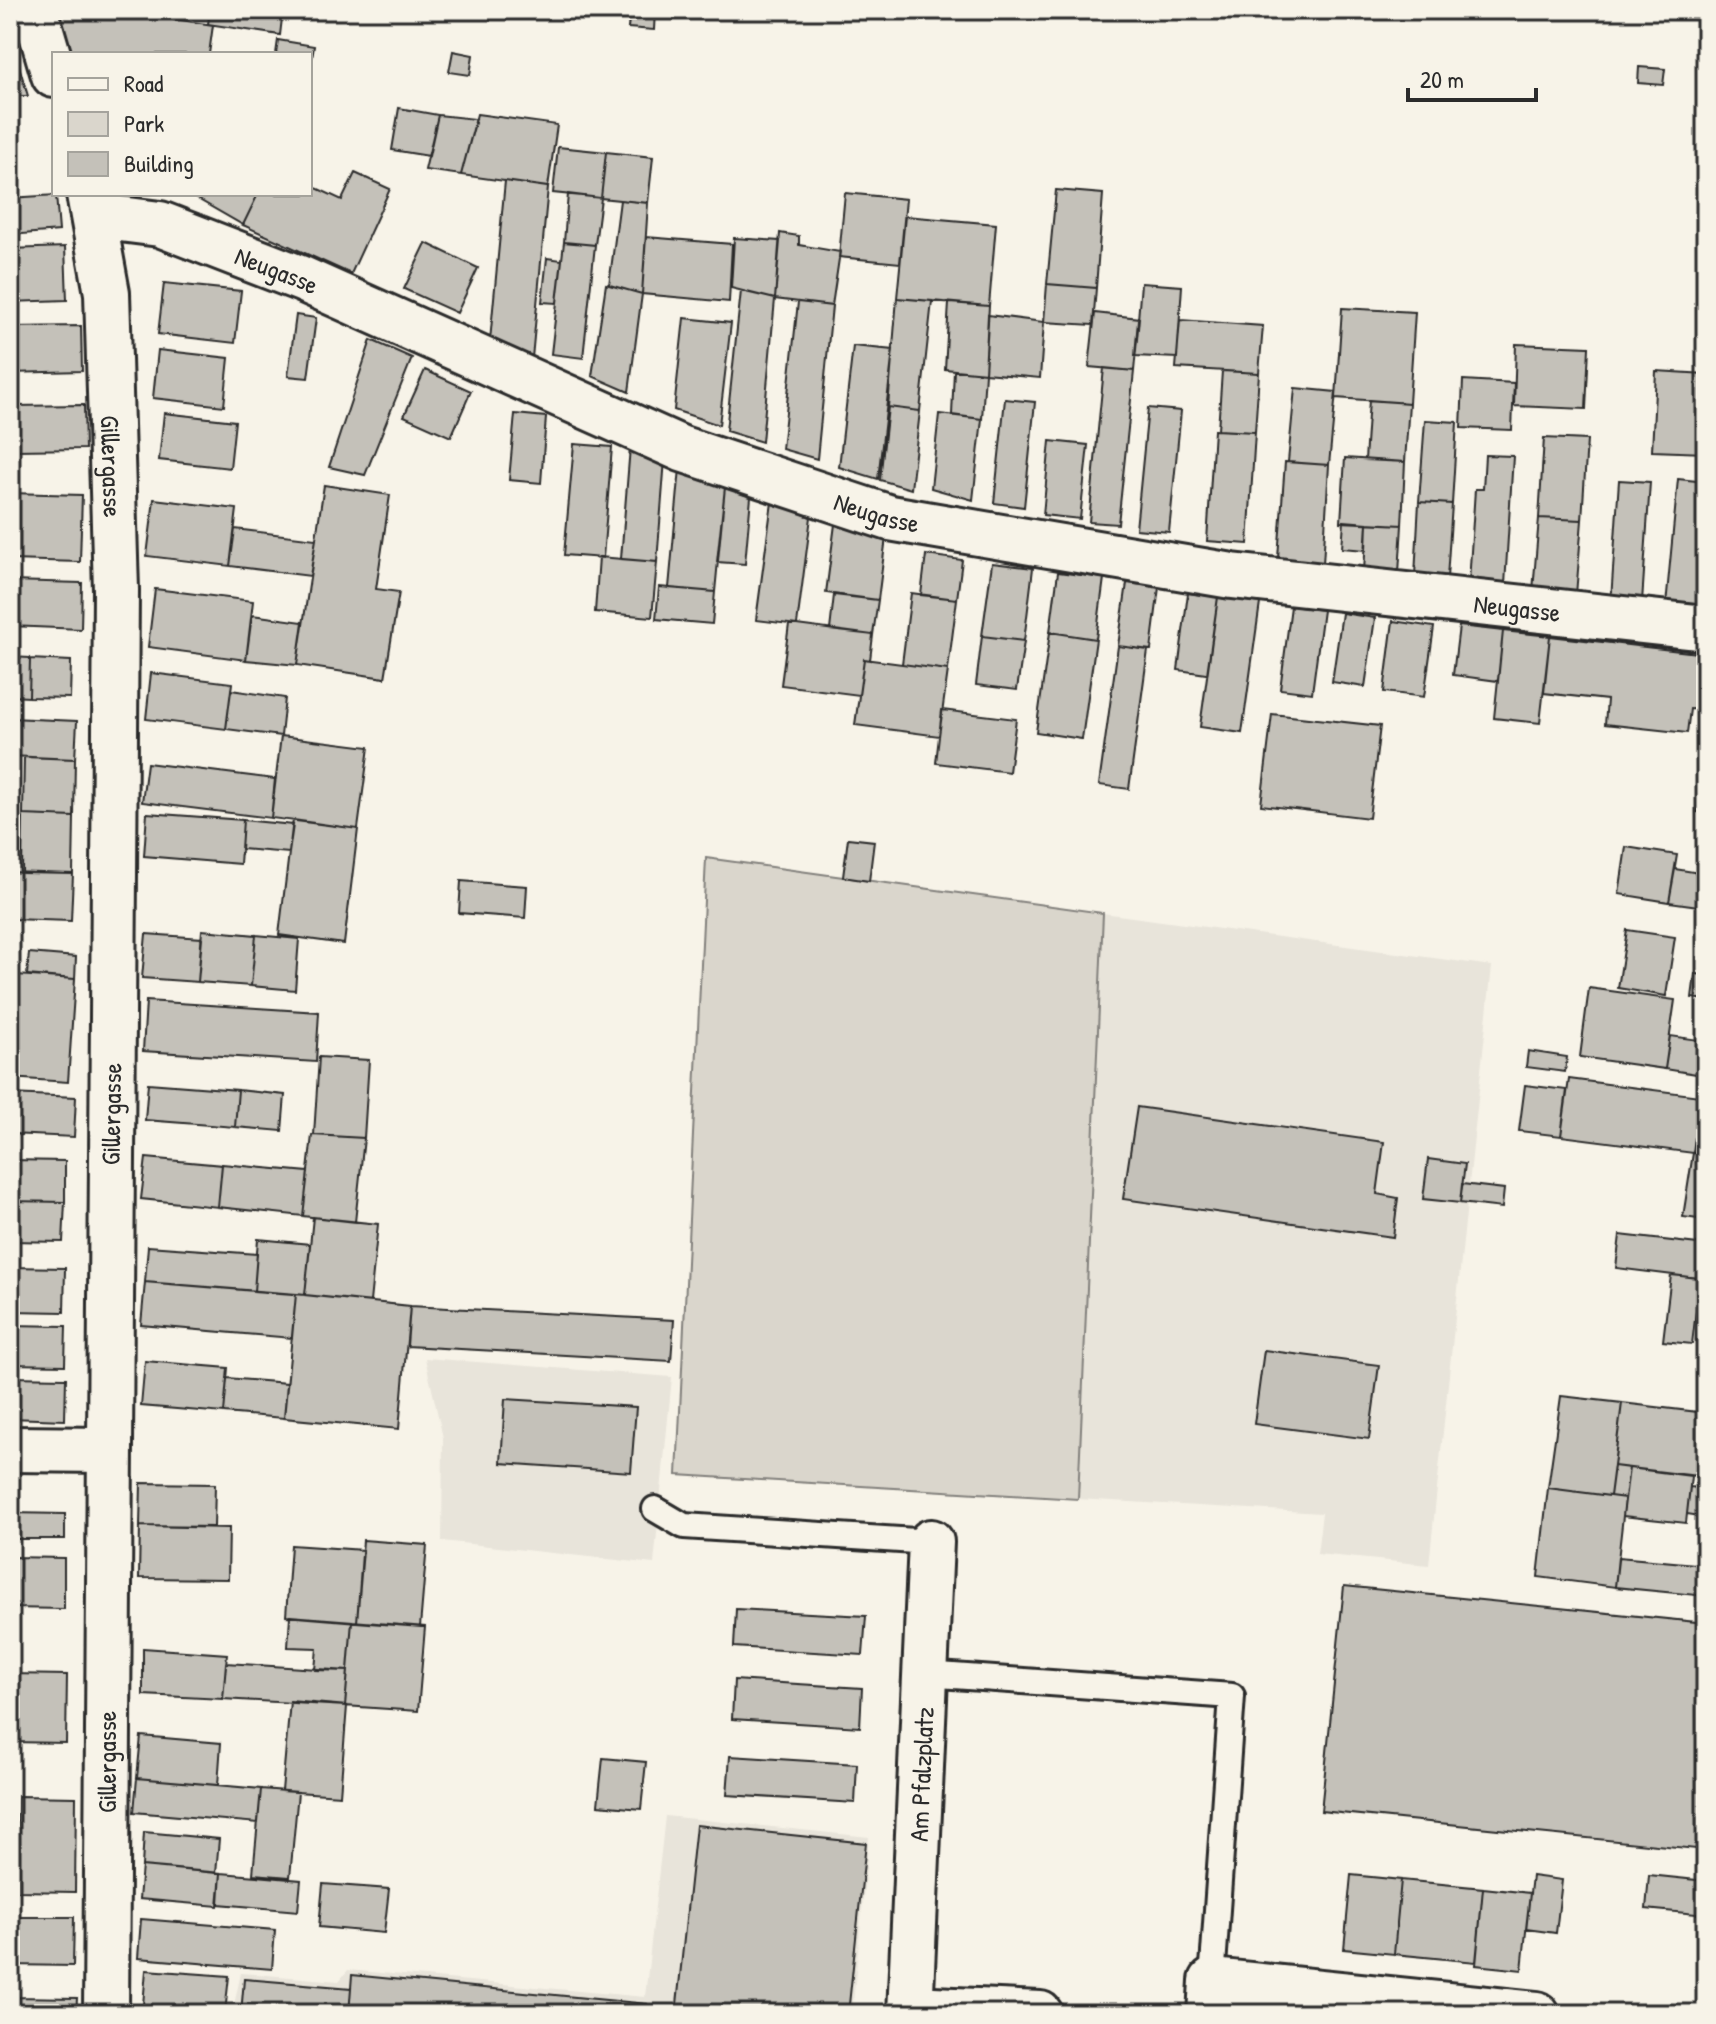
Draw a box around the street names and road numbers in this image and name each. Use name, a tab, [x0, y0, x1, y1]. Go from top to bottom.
street label: Neugasse	[230, 237, 324, 302]
street label: Gillergasse	[93, 415, 131, 518]
street label: Neugasse	[830, 483, 922, 540]
street label: Neugasse	[1472, 585, 1562, 629]
street label: Gillergasse	[93, 1063, 129, 1165]
street label: Am Pfalzplatz	[900, 1706, 941, 1842]
street label: Gillergasse	[89, 1711, 124, 1813]

